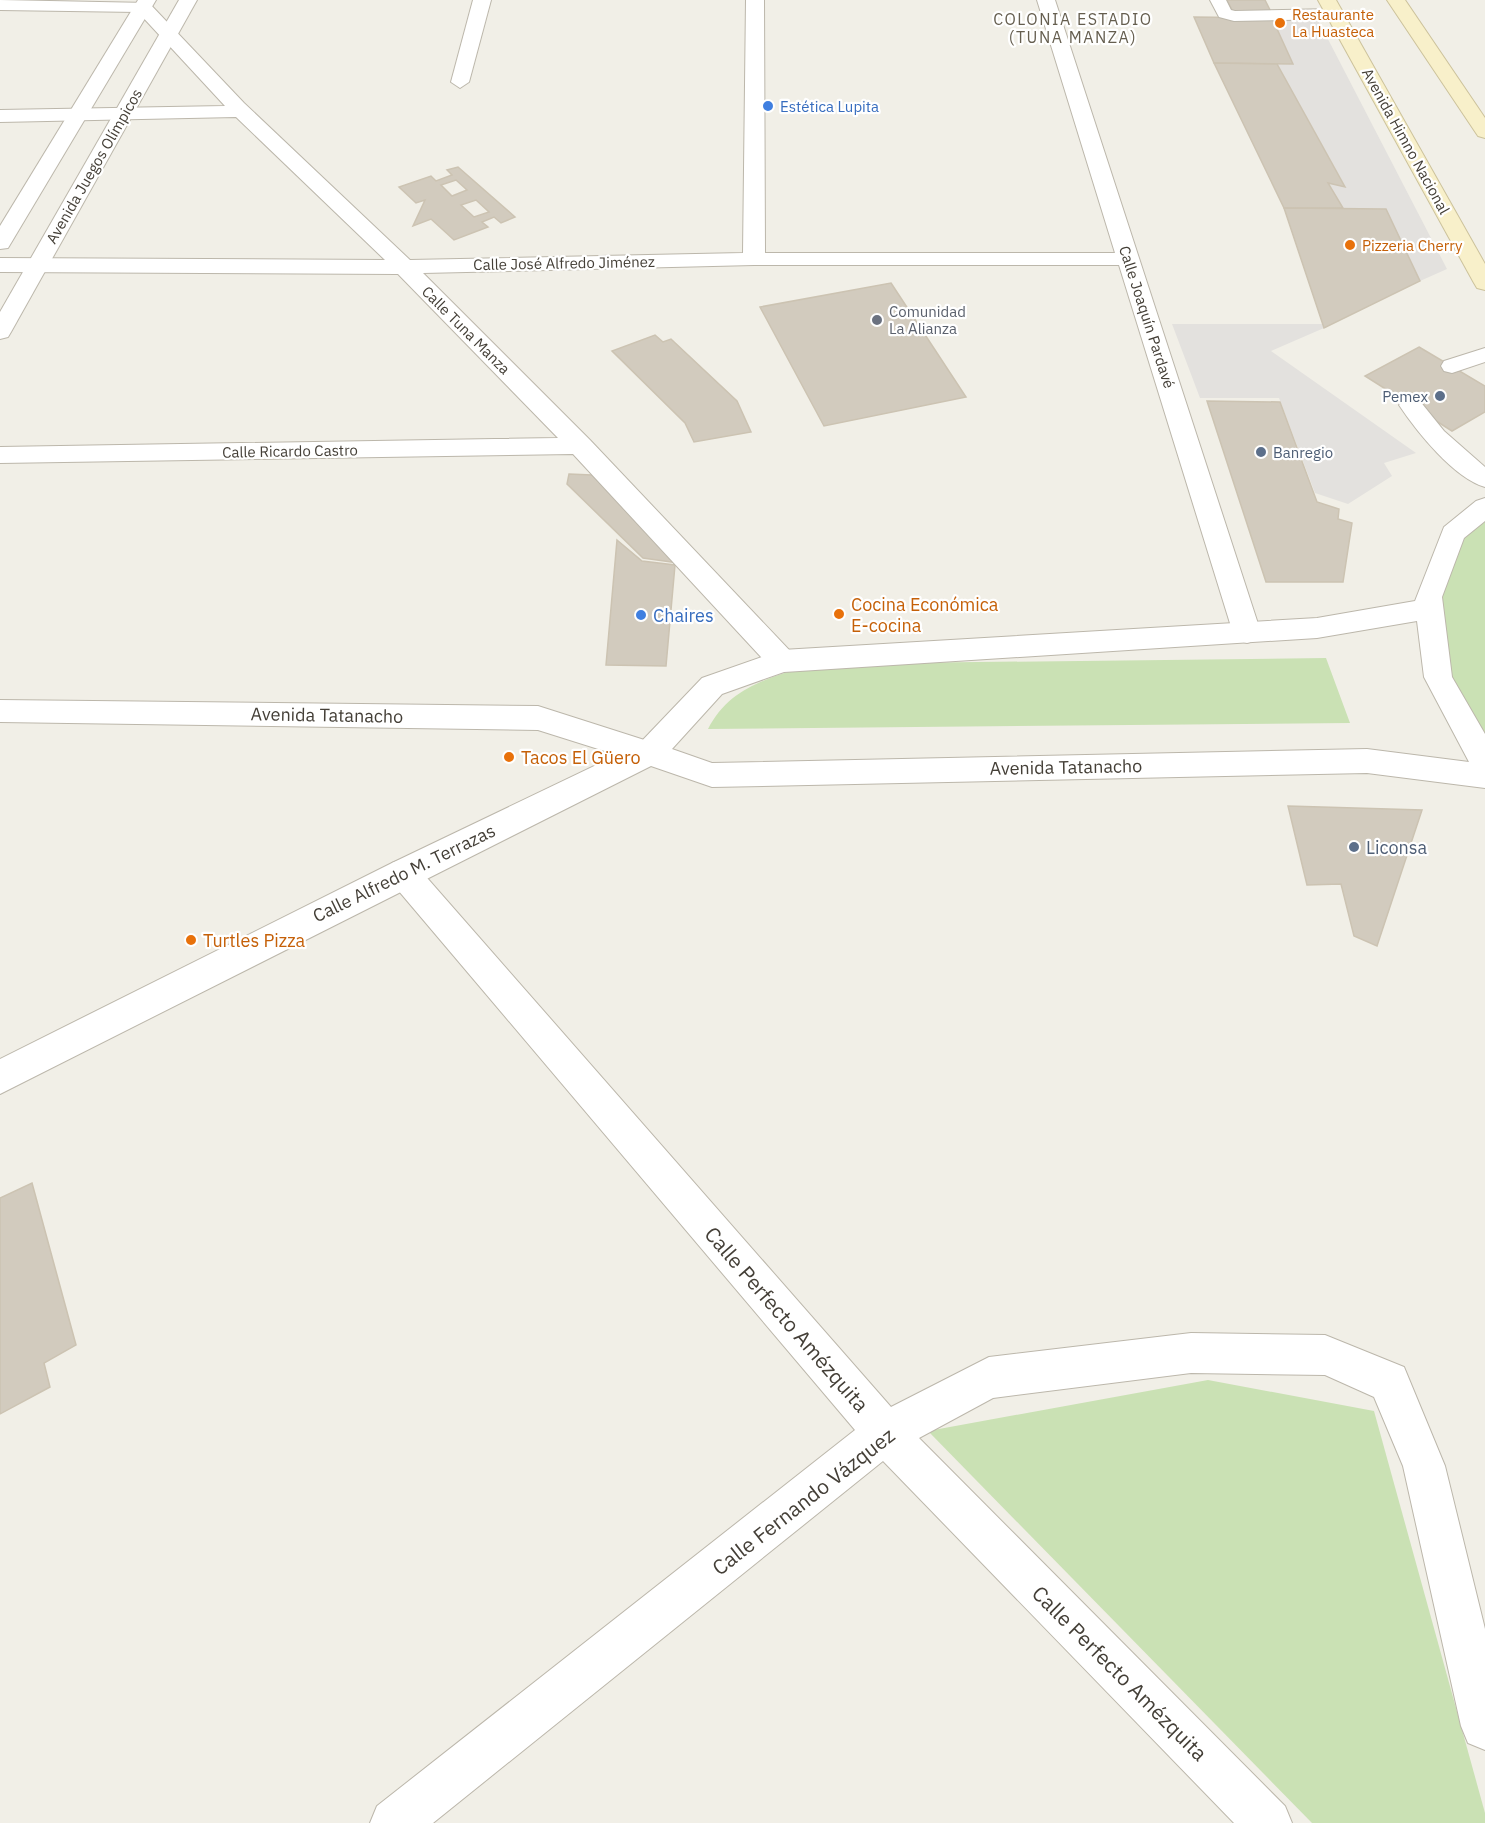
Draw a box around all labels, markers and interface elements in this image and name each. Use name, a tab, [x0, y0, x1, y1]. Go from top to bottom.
place label: Restaurante La Huasteca	[1292, 5, 1374, 41]
district label: COLONIA ESTADIO (TUNA MANZA)	[993, 9, 1153, 47]
marker: Restaurante La Huasteca	[1273, 16, 1287, 30]
street label: Avenida Himno Nacional	[1358, 65, 1454, 217]
street label: Avenida Juegos Olímpicos	[42, 85, 146, 247]
place label: Estética Lupita	[780, 97, 879, 116]
marker: Estética Lupita	[761, 99, 775, 113]
place label: Pizzeria Cherry	[1362, 236, 1463, 255]
marker: Pizzeria Cherry	[1343, 238, 1357, 252]
street label: Calle Joaquín Pardavé	[1115, 243, 1179, 391]
street label: Calle José Alfredo Jiménez	[473, 252, 655, 274]
street label: Calle Tuna Manza	[418, 282, 514, 378]
place label: Comunidad La Alianza	[889, 302, 966, 338]
marker: Comunidad La Alianza	[870, 313, 884, 327]
place label: Pemex	[1382, 387, 1428, 406]
marker: Pemex	[1433, 389, 1447, 403]
street label: Calle Ricardo Castro	[222, 440, 358, 462]
place label: Banregio	[1273, 443, 1333, 462]
marker: Banregio	[1254, 445, 1268, 459]
place label: Cocina Económica E-cocina	[851, 593, 999, 637]
place label: Chaires	[653, 604, 714, 627]
marker: Cocina Económica E-cocina	[832, 607, 846, 621]
marker: Chaires	[634, 608, 648, 622]
street label: Avenida Tatanacho	[251, 702, 403, 728]
place label: Tacos El Güero	[521, 746, 641, 769]
marker: Tacos El Güero	[502, 750, 516, 764]
street label: Avenida Tatanacho	[990, 754, 1142, 780]
street label: Calle Alfredo M. Terrazas	[309, 819, 499, 927]
place label: Liconsa	[1366, 836, 1428, 859]
marker: Liconsa	[1347, 840, 1361, 854]
place label: Turtles Pizza	[203, 929, 306, 952]
marker: Turtles Pizza	[184, 933, 198, 947]
street label: Calle Perfecto Amézquita	[699, 1220, 875, 1418]
street label: Calle Fernando Vázquez	[706, 1421, 900, 1581]
street label: Calle Perfecto Amézquita	[1026, 1579, 1214, 1767]

